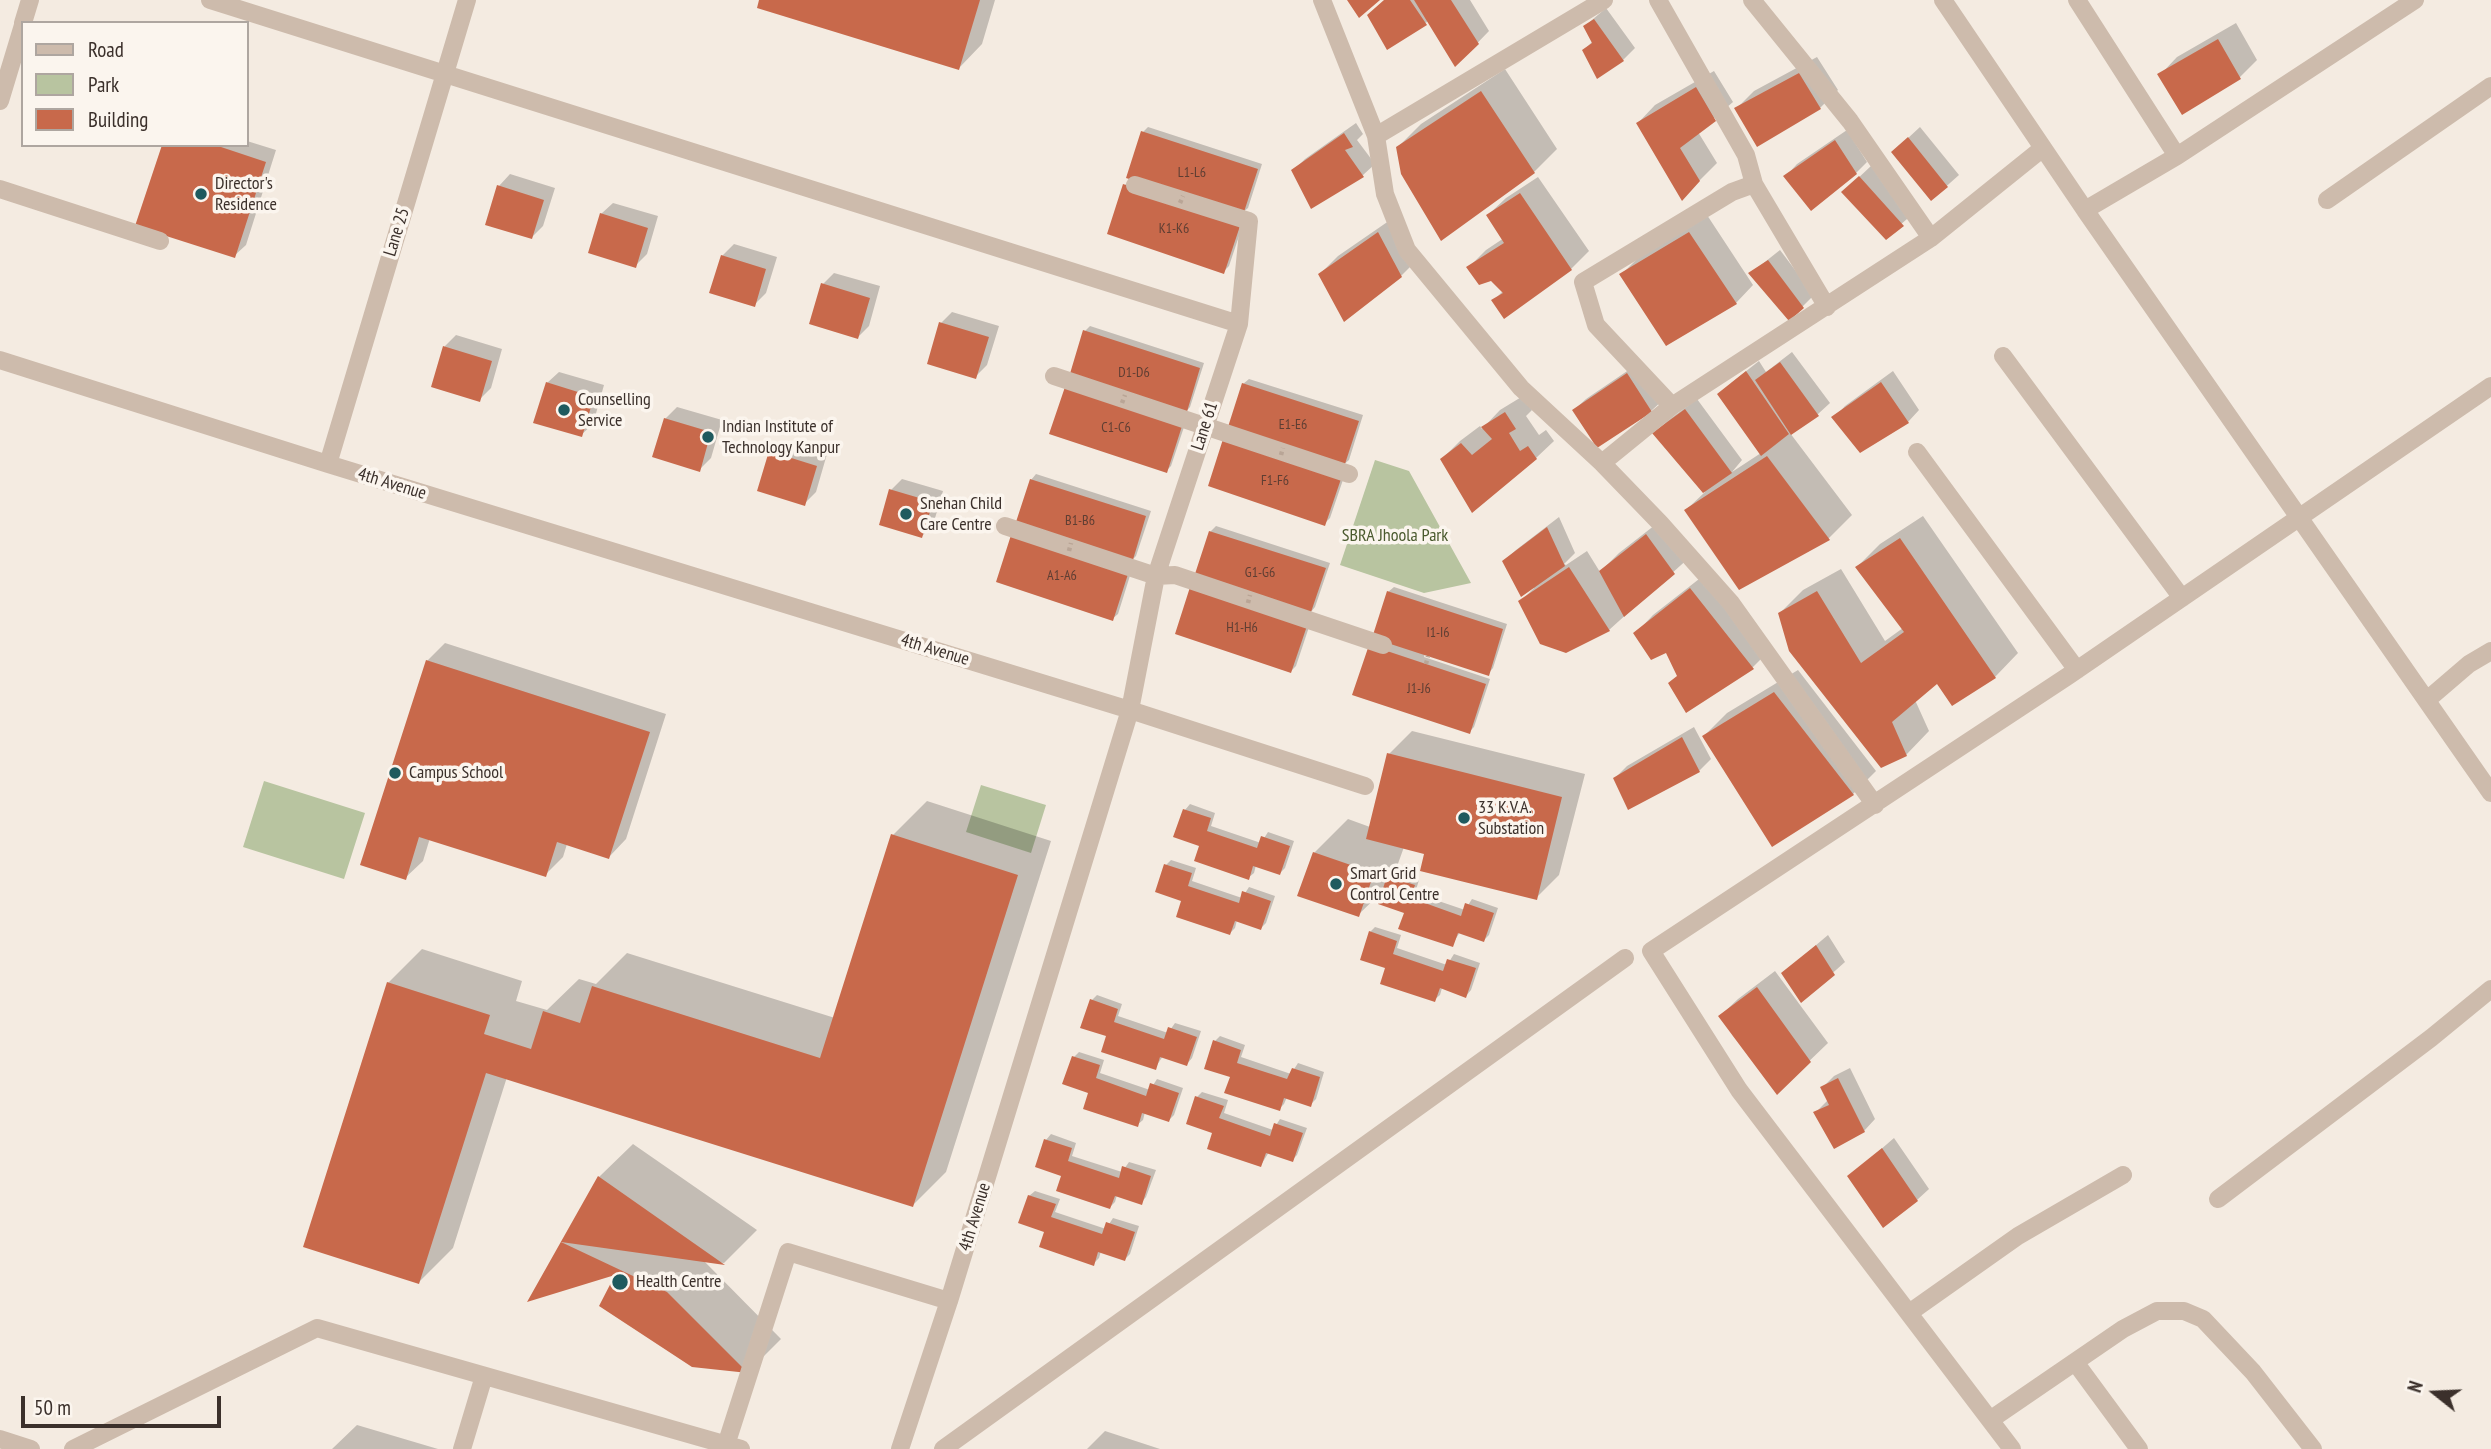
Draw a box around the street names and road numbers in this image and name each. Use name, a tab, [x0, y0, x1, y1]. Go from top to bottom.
street label: Lane 25	[379, 205, 415, 259]
street label: Lane 61	[1187, 399, 1223, 453]
street label: 4th Avenue	[355, 463, 429, 505]
street label: 4th Avenue	[898, 629, 972, 671]
street label: 4th Avenue	[954, 1180, 996, 1254]

